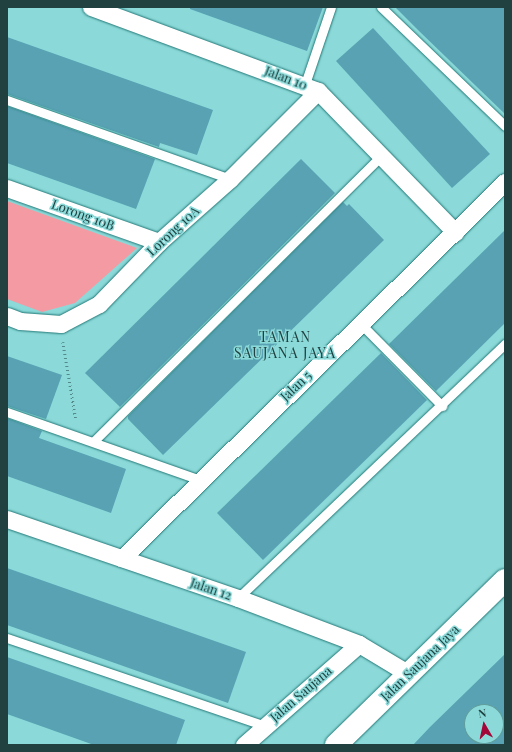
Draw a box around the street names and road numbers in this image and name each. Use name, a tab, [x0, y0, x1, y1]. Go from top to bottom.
street label: Jalan 10	[263, 63, 309, 93]
street label: Lorong 10B	[49, 196, 117, 234]
street label: Lorong 10A	[144, 203, 202, 259]
street label: Jalan 5	[277, 368, 315, 404]
street label: Jalan 12	[188, 575, 234, 603]
street label: Jalan Saujana Jaya	[377, 621, 463, 705]
street label: Jalan Saujana	[267, 663, 335, 725]

